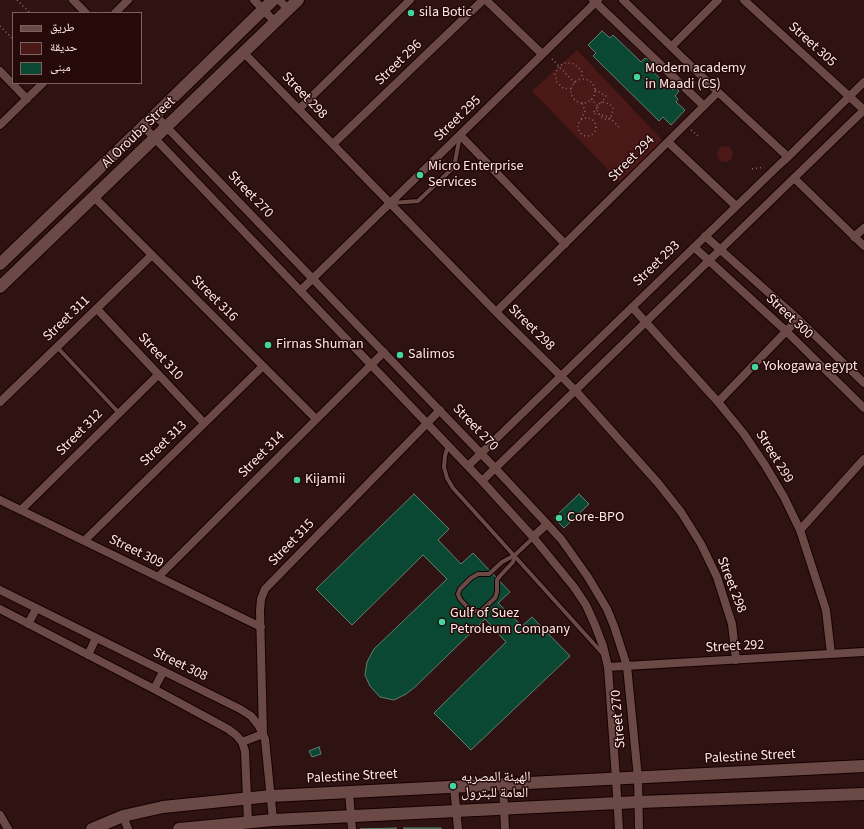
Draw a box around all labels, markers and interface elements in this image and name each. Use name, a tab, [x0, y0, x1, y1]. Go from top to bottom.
place label: sila Botic	[419, 5, 472, 21]
marker: sila Botic	[406, 8, 416, 18]
legend	[12, 12, 142, 84]
text: طريق	[50, 19, 75, 36]
street label: Street 305	[785, 19, 839, 71]
street label: Street 296	[372, 37, 426, 89]
text: حديقة	[50, 39, 78, 56]
text: مبنى	[50, 59, 71, 76]
place label: Modern academy in Maadi (CS)	[645, 61, 746, 94]
street label: Street 298	[278, 69, 330, 123]
marker: Modern academy in Maadi (CS)	[632, 72, 642, 82]
street label: Street 295	[431, 93, 485, 145]
street label: Al Orouba Street	[99, 94, 179, 172]
street label: Street 294	[605, 132, 659, 186]
place label: Micro Enterprise Services	[428, 159, 523, 192]
street label: Street 270	[224, 168, 276, 222]
marker: Micro Enterprise Services	[415, 170, 425, 180]
street label: Street 293	[630, 238, 684, 290]
street label: Street 316	[187, 272, 241, 326]
street label: Street 300	[762, 291, 816, 343]
street label: Street 311	[40, 293, 94, 345]
street label: Street 298	[504, 301, 558, 355]
street label: Street 310	[134, 330, 186, 384]
place label: Firnas Shuman	[276, 337, 364, 353]
marker: Firnas Shuman	[263, 340, 273, 350]
place label: Salimos	[408, 347, 455, 363]
marker: Salimos	[395, 350, 405, 360]
place label: Yokogawa egypt	[763, 359, 857, 375]
marker: Yokogawa egypt	[750, 362, 760, 372]
street label: Street 270	[449, 401, 501, 455]
street label: Street 312	[53, 406, 107, 460]
street label: Street 313	[137, 418, 191, 470]
street label: Street 314	[235, 428, 289, 482]
street label: Street 299	[751, 428, 797, 486]
place label: Kijamii	[305, 472, 346, 488]
marker: Kijamii	[292, 475, 302, 485]
place label: Core-BPO	[567, 510, 624, 526]
marker: Core-BPO	[554, 513, 564, 523]
street label: Street 315	[266, 516, 318, 570]
street label: Street 309	[106, 532, 166, 572]
street label: Street 298	[713, 555, 749, 615]
place label: Gulf of Suez Petroleum Company	[450, 606, 570, 638]
marker: Gulf of Suez Petroleum Company	[437, 617, 447, 627]
street label: Street 292	[705, 637, 765, 657]
street label: Street 308	[150, 645, 210, 685]
street label: Street 270	[608, 689, 630, 749]
street label: Palestine Street	[704, 746, 796, 768]
street label: Palestine Street	[306, 766, 398, 788]
place label: الهيئة المصريه العامة للبترول	[461, 770, 531, 802]
marker: الهيئة المصريه العامة للبترول	[448, 781, 458, 791]

